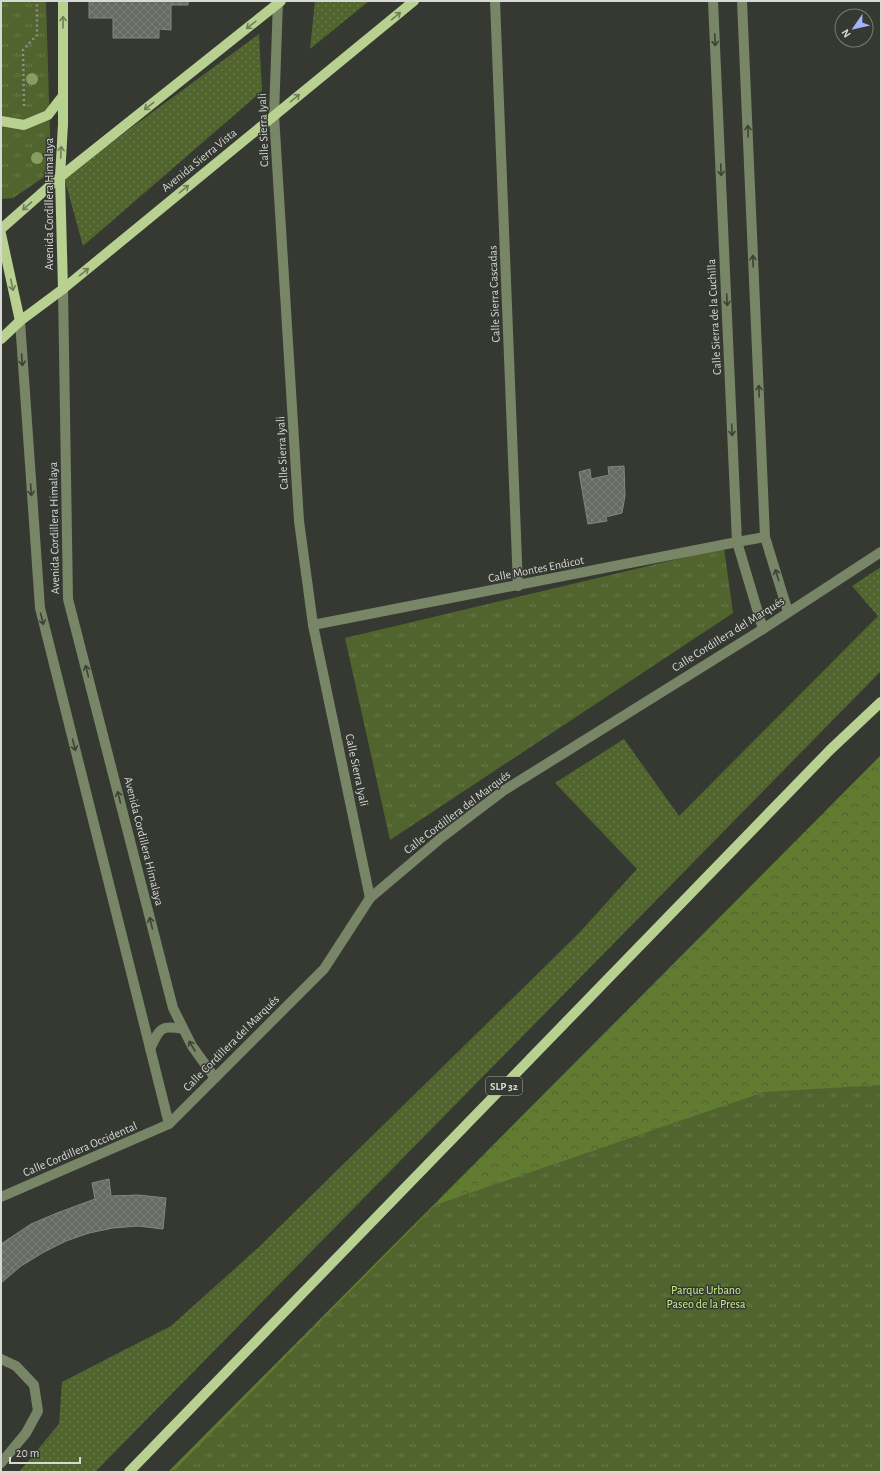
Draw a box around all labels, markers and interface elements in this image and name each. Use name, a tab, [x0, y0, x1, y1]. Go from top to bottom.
north arrow	[834, 8, 874, 48]
one-way arrow	[391, 11, 402, 20]
one-way arrow	[59, 16, 67, 29]
one-way arrow	[245, 21, 256, 30]
text: N	[839, 27, 853, 40]
one-way arrow	[711, 33, 719, 46]
street label: Calle Sierra Iyali	[256, 93, 271, 167]
one-way arrow	[290, 93, 301, 102]
one-way arrow	[144, 102, 154, 111]
one-way arrow	[744, 125, 751, 138]
street label: Avenida Sierra Vista	[159, 126, 239, 194]
street label: Avenida Cordillera Himalaya	[43, 137, 56, 270]
one-way arrow	[58, 146, 65, 159]
one-way arrow	[717, 163, 725, 176]
one-way arrow	[179, 185, 189, 194]
one-way arrow	[22, 202, 32, 211]
street label: Calle Sierra Cascadas	[486, 245, 502, 343]
one-way arrow	[749, 255, 757, 268]
street label: Calle Sierra de la Cuchilla	[705, 258, 723, 375]
one-way arrow	[78, 267, 89, 276]
one-way arrow	[9, 279, 17, 292]
one-way arrow	[723, 293, 730, 306]
one-way arrow	[19, 353, 26, 366]
one-way arrow	[755, 385, 762, 398]
street label: Calle Sierra Iyali	[274, 416, 291, 490]
one-way arrow	[729, 423, 736, 436]
street label: Avenida Cordillera Himalaya	[47, 461, 62, 594]
one-way arrow	[28, 483, 35, 496]
street label: Calle Montes Endicot	[487, 554, 585, 584]
one-way arrow	[772, 569, 780, 581]
street label: Calle Cordillera del Marqués	[670, 594, 786, 674]
one-way arrow	[39, 613, 47, 626]
one-way arrow	[83, 665, 90, 678]
street label: Calle Sierra Iyali	[342, 733, 371, 807]
one-way arrow	[71, 739, 78, 752]
street label: Calle Cordillera del Marqués	[401, 768, 513, 856]
street label: Avenida Cordillera Himalaya	[121, 775, 166, 907]
one-way arrow	[115, 791, 122, 804]
one-way arrow	[147, 917, 155, 930]
street label: Calle Cordillera del Marqués	[181, 993, 281, 1093]
one-way arrow	[188, 1040, 196, 1052]
road number: SLP 32	[486, 1077, 522, 1095]
street label: Calle Cordillera Occidental	[21, 1119, 139, 1179]
park label: Parque Urbano Paseo de la Presa	[667, 1284, 746, 1310]
scale bar	[10, 1439, 80, 1465]
text: 20 m	[16, 1447, 39, 1459]

